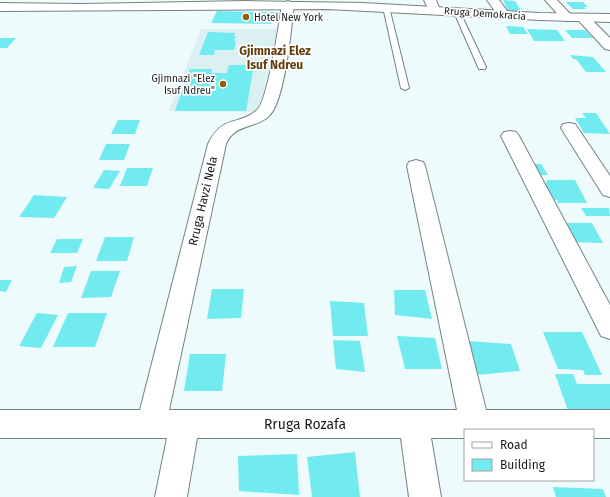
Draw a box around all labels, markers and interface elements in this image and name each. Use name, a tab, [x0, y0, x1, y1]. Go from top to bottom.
street label: Rruga Demokracia	[443, 5, 526, 23]
marker: Hotel New York	[241, 12, 251, 22]
place label: Hotel New York	[254, 12, 324, 24]
district label: Gjimnazi Elez Isuf Ndreu	[239, 44, 311, 72]
place label: Gjimnazi "Elez Isuf Ndreu"	[151, 73, 216, 97]
marker: Gjimnazi "Elez Isuf Ndreu"	[218, 79, 228, 89]
street label: Rruga Havzi Nela	[186, 155, 220, 247]
street label: Rruga Rozafa	[264, 416, 346, 433]
legend	[464, 429, 594, 481]
text: Road	[500, 438, 528, 452]
text: Building	[500, 458, 546, 472]

